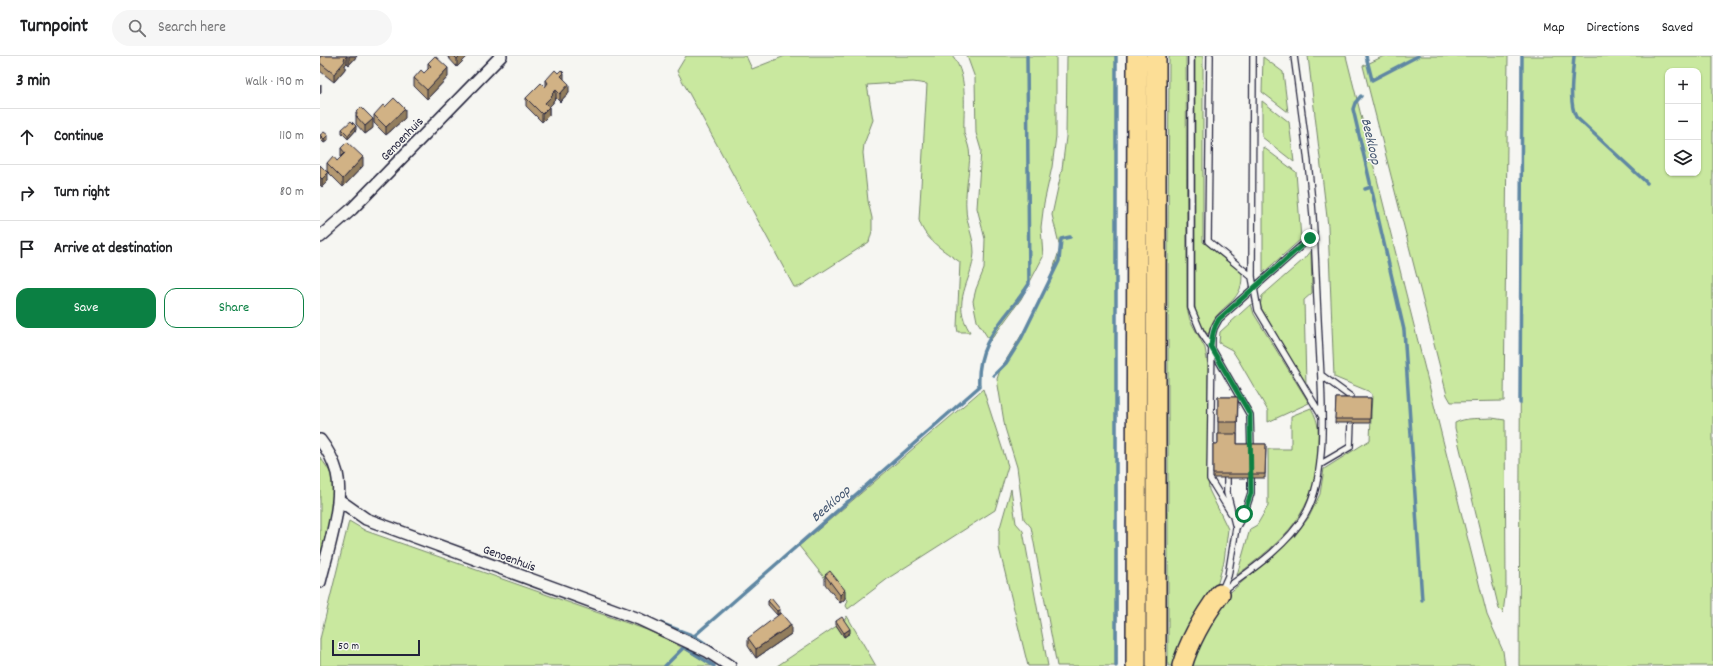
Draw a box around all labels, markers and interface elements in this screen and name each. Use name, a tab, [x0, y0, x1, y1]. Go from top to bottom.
search box	[112, 10, 392, 46]
text: Turnpoint	[20, 14, 88, 41]
icon: search	[126, 17, 148, 39]
text: Search here	[158, 17, 226, 39]
text: Map	[1543, 18, 1565, 38]
text: Directions	[1587, 18, 1640, 38]
text: Saved	[1662, 18, 1693, 38]
map controls	[1665, 68, 1701, 176]
button: +	[1665, 68, 1701, 104]
text: 3 min	[16, 70, 50, 94]
text: Walk · 190 m	[245, 73, 304, 92]
button: −	[1665, 104, 1701, 140]
street label: Genoenhuis	[377, 113, 429, 166]
water label: Beekloop	[1355, 116, 1385, 167]
icon: ahead	[16, 126, 38, 148]
text: Continue	[54, 126, 103, 148]
text: 110 m	[279, 127, 304, 146]
button: layers	[1665, 140, 1701, 176]
icon: right	[16, 182, 38, 204]
text: Turn right	[54, 182, 110, 204]
text: 80 m	[280, 183, 304, 202]
route end	[1301, 229, 1319, 247]
icon: arrive	[16, 238, 38, 260]
text: Arrive at destination	[54, 238, 172, 260]
button: Save	[16, 288, 156, 328]
button: Share	[164, 288, 304, 328]
water label: Beekloop	[807, 481, 856, 527]
route start	[1235, 505, 1253, 523]
street label: Genoenhuis	[480, 541, 538, 578]
scale bar	[332, 638, 420, 657]
text: 50 m	[338, 639, 359, 655]

